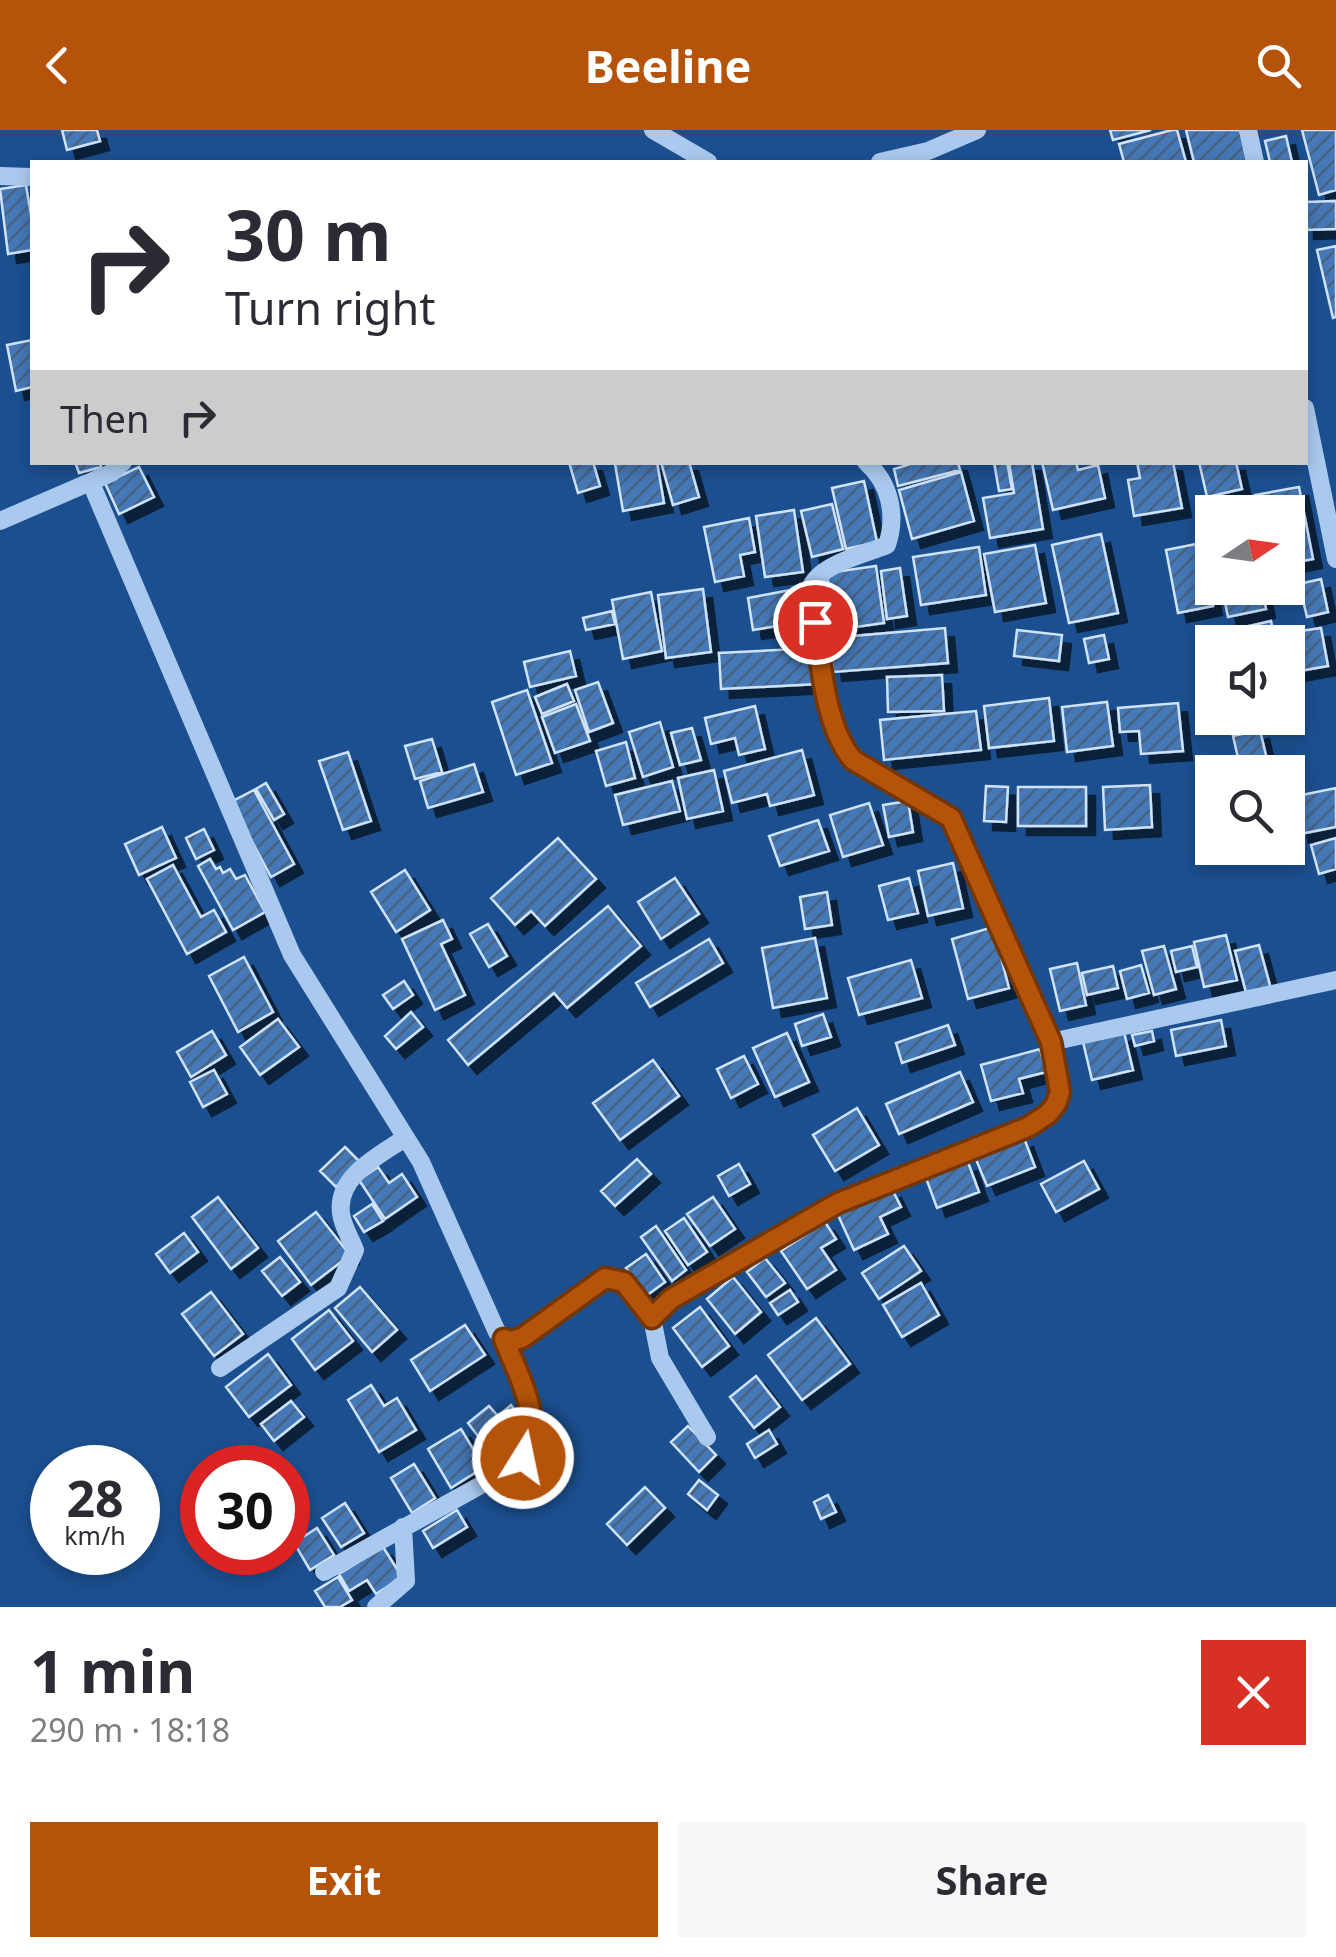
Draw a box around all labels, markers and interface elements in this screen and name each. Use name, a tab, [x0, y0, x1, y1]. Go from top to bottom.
text: Beeline	[585, 35, 751, 96]
icon: back	[30, 38, 85, 93]
icon: search	[1251, 38, 1306, 93]
text: 30 m	[225, 186, 392, 282]
icon: right	[60, 200, 190, 330]
text: Turn right	[225, 277, 436, 338]
icon: right	[170, 390, 225, 445]
text: Then	[60, 392, 150, 444]
north arrow	[1195, 495, 1305, 605]
map controls	[1195, 495, 1305, 865]
pin	[773, 580, 858, 665]
icon: arrive	[788, 595, 843, 650]
button: sound	[1195, 625, 1305, 735]
button: search	[1195, 755, 1305, 865]
position arrow	[471, 1406, 575, 1510]
speed limit sign: 30	[180, 1445, 310, 1575]
text: 28	[66, 1464, 124, 1532]
text: km/h	[64, 1518, 126, 1552]
text: 1 min	[30, 1629, 195, 1711]
button: close	[1201, 1640, 1306, 1745]
text: 290 m · 18:18	[30, 1708, 230, 1751]
button: Exit	[30, 1822, 658, 1937]
button: Share	[678, 1822, 1306, 1937]

